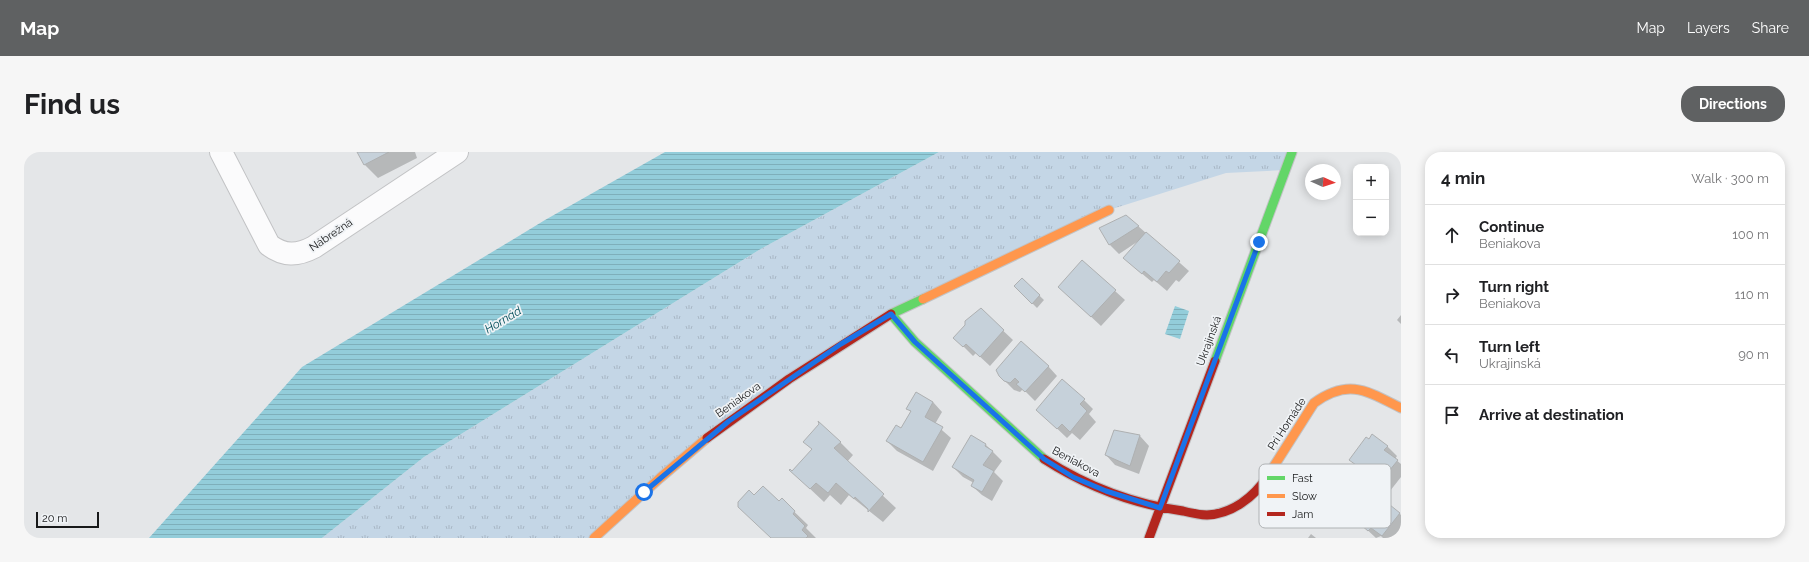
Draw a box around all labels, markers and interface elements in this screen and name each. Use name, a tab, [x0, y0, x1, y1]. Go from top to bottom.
text: Map	[20, 17, 59, 39]
text: Map	[1637, 20, 1665, 36]
text: Layers	[1687, 20, 1730, 36]
text: Share	[1752, 20, 1789, 36]
button: Directions	[1681, 86, 1785, 122]
text: Find us	[24, 88, 120, 121]
north arrow	[1305, 164, 1341, 200]
map controls	[1353, 164, 1389, 236]
button: +	[1353, 164, 1389, 200]
text: 4 min	[1441, 168, 1485, 188]
text: Walk · 300 m	[1691, 171, 1769, 186]
button: −	[1353, 200, 1389, 236]
street label: Nábrežná	[307, 216, 355, 254]
text: Continue	[1479, 218, 1544, 236]
icon: ahead	[1441, 224, 1463, 246]
text: 100 m	[1732, 227, 1769, 242]
route end	[1250, 233, 1268, 251]
text: Beniakova	[1479, 236, 1541, 251]
text: Turn right	[1479, 278, 1549, 296]
icon: right	[1441, 284, 1463, 306]
text: 110 m	[1735, 287, 1769, 302]
text: Beniakova	[1479, 296, 1541, 311]
water label: Hornád	[482, 303, 525, 336]
street label: Ukrajinská	[1194, 314, 1224, 368]
text: Turn left	[1479, 338, 1540, 356]
icon: left	[1441, 344, 1463, 366]
text: 90 m	[1738, 347, 1769, 362]
text: Ukrajinská	[1479, 356, 1541, 371]
street label: Beniakova	[713, 380, 763, 420]
street label: Pri Hornáde	[1265, 395, 1309, 453]
icon: arrive	[1441, 404, 1463, 426]
text: Arrive at destination	[1479, 406, 1624, 424]
street label: Beniakova	[1050, 444, 1102, 480]
legend	[1259, 464, 1391, 528]
text: Fast	[1292, 472, 1313, 485]
route start	[635, 483, 653, 501]
text: Slow	[1292, 490, 1317, 503]
text: Jam	[1292, 508, 1313, 521]
scale bar	[36, 510, 99, 529]
text: 20 m	[42, 512, 67, 525]

